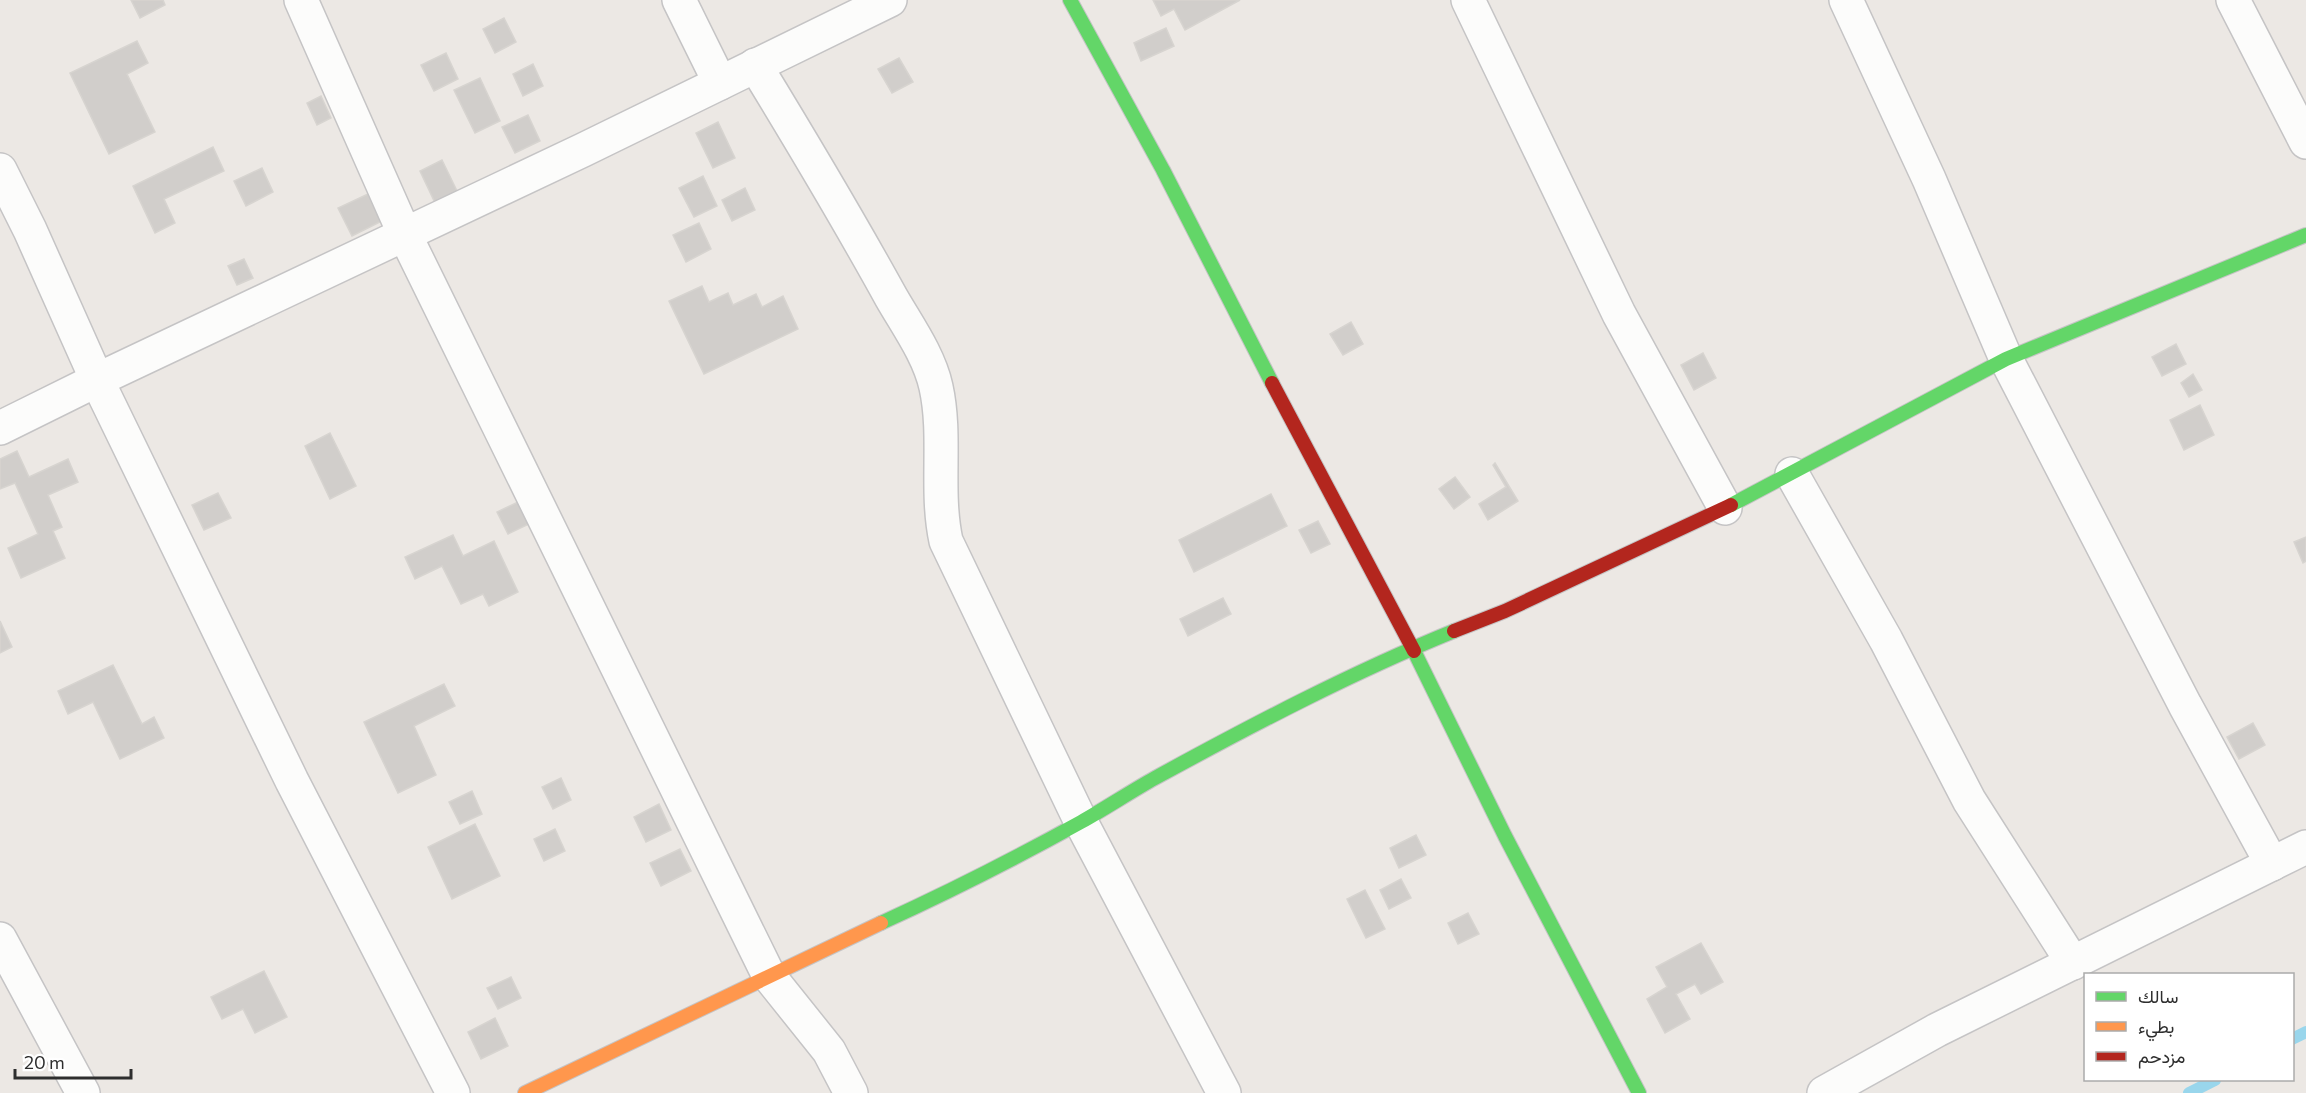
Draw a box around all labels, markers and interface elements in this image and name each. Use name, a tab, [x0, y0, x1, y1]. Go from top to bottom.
legend	[2084, 973, 2294, 1081]
text: سالك	[2138, 985, 2178, 1007]
text: بطيء	[2138, 1015, 2174, 1042]
scale bar	[15, 1042, 130, 1080]
text: مزدحم	[2138, 1045, 2185, 1069]
text: 20 m	[24, 1051, 65, 1073]

